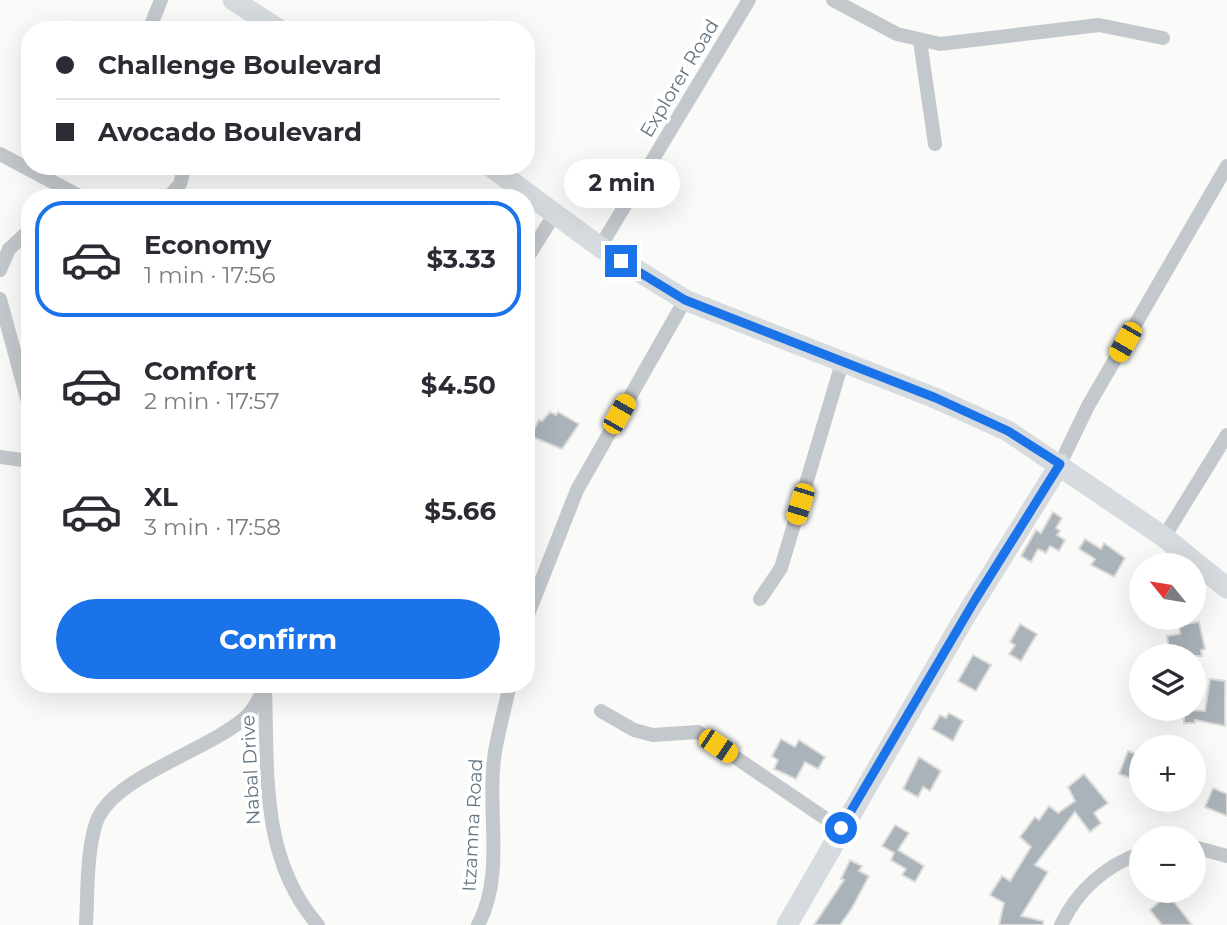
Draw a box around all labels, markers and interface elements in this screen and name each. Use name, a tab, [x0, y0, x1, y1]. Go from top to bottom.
street label: Explorer Road	[635, 15, 724, 141]
text: Challenge Boulevard	[98, 49, 382, 81]
text: Avocado Boulevard	[98, 116, 362, 148]
callout: 2 min	[563, 160, 679, 208]
text: 2 min	[588, 169, 656, 197]
icon: car	[60, 228, 123, 291]
text: Economy	[144, 229, 271, 261]
text: $3.33	[426, 243, 496, 275]
route end	[605, 245, 637, 277]
text: 1 min · 17:56	[144, 261, 276, 289]
car	[1106, 319, 1145, 365]
icon: car	[60, 354, 123, 417]
text: Comfort	[144, 355, 256, 387]
text: $4.50	[421, 369, 496, 401]
text: 2 min · 17:57	[144, 387, 280, 415]
car	[600, 391, 639, 437]
icon: car	[60, 480, 123, 543]
text: XL	[144, 481, 178, 513]
car	[784, 481, 817, 527]
text: $5.66	[424, 495, 496, 527]
text: 3 min · 17:58	[144, 513, 281, 541]
north arrow	[1129, 553, 1206, 630]
map controls	[1129, 553, 1206, 903]
button: Confirm	[56, 599, 500, 679]
button: layers	[1129, 644, 1206, 721]
street label: Nabal Drive	[236, 714, 265, 826]
car	[695, 726, 742, 766]
button: +	[1129, 735, 1206, 812]
street label: Itzamna Road	[458, 758, 487, 892]
route start	[825, 812, 857, 844]
button: −	[1129, 826, 1206, 903]

